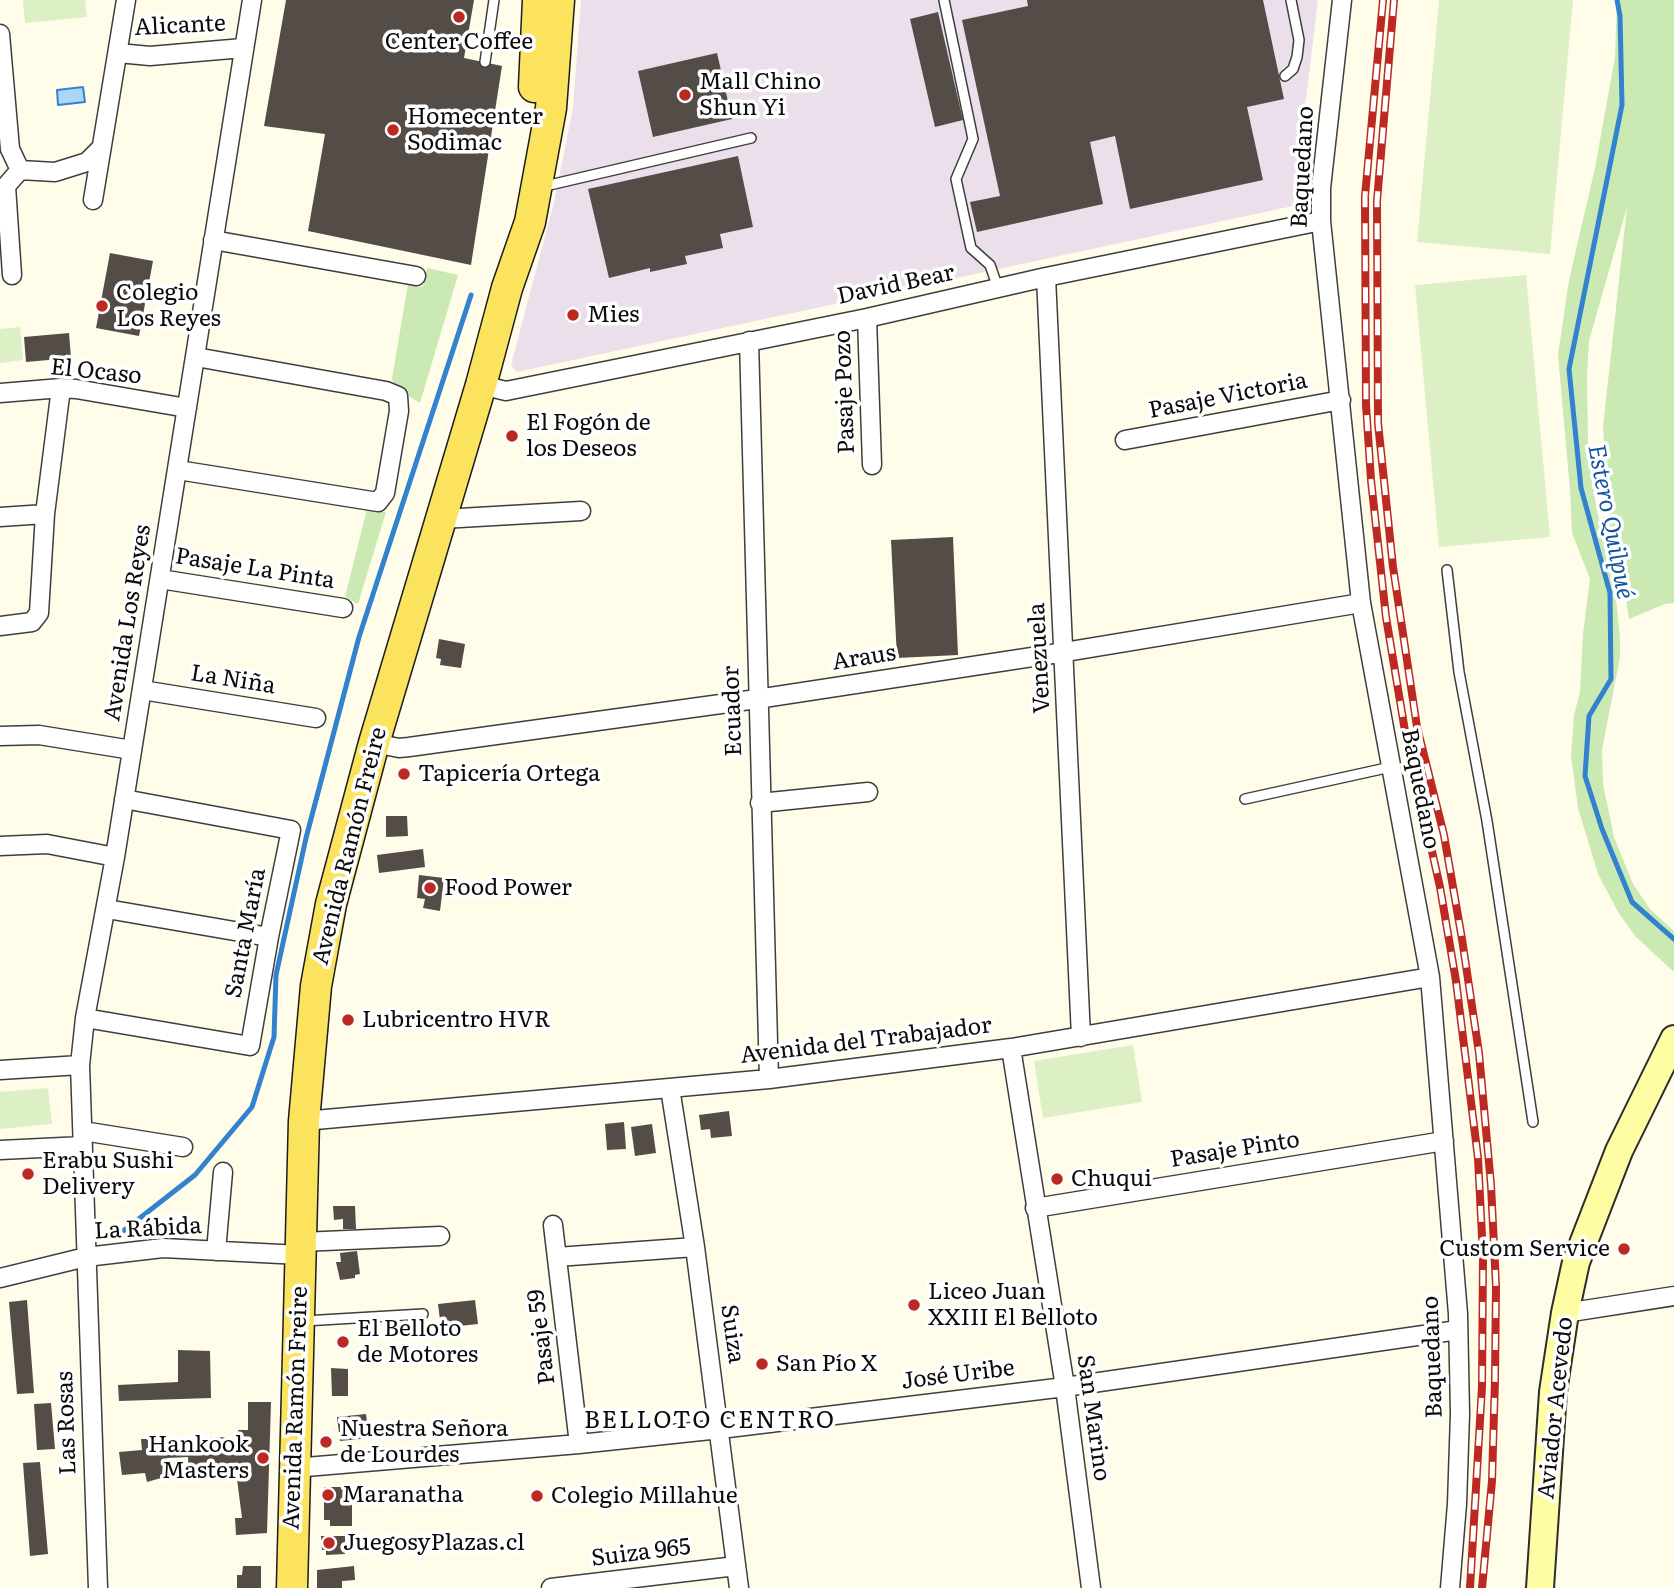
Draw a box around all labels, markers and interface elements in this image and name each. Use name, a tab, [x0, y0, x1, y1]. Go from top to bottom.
marker: Center Coffee	[451, 9, 467, 25]
street label: Alicante	[134, 10, 226, 42]
place label: Center Coffee	[385, 28, 533, 56]
place label: Mall Chino Shun Yi	[699, 68, 821, 122]
marker: Mall Chino Shun Yi	[677, 87, 693, 103]
place label: Homecenter Sodimac	[407, 103, 543, 157]
street label: Baquedano	[1286, 105, 1320, 229]
marker: Homecenter Sodimac	[385, 122, 401, 138]
street label: David Bear	[835, 259, 957, 311]
place label: Colegio Los Reyes	[116, 279, 221, 333]
marker: Colegio Los Reyes	[94, 298, 110, 314]
place label: Mies	[587, 301, 639, 329]
marker: Mies	[565, 307, 581, 323]
street label: Pasaje Pozo	[829, 330, 861, 454]
street label: El Ocaso	[49, 353, 143, 391]
street label: Pasaje Victoria	[1146, 367, 1310, 425]
place label: El Fogón de los Deseos	[526, 409, 651, 463]
marker: El Fogón de los Deseos	[504, 428, 520, 444]
water label: Estero Quilpué	[1581, 442, 1639, 602]
street label: Avenida Los Reyes	[99, 523, 157, 723]
street label: Pasaje La Pinta	[173, 543, 337, 595]
street label: Venezuela	[1023, 602, 1057, 714]
street label: Araus	[830, 639, 898, 677]
street label: La Niña	[189, 660, 277, 700]
street label: Ecuador	[718, 665, 748, 757]
street label: Avenida Ramón Freire	[307, 724, 393, 968]
street label: Baquedano	[1395, 726, 1445, 852]
place label: Tapicería Ortega	[418, 760, 600, 788]
marker: Tapicería Ortega	[396, 766, 412, 782]
street label: Santa María	[220, 866, 272, 1000]
place label: Food Power	[444, 874, 572, 902]
marker: Food Power	[422, 880, 438, 896]
place label: Lubricentro HVR	[362, 1006, 551, 1034]
marker: Lubricentro HVR	[340, 1012, 356, 1028]
street label: Avenida del Trabajador	[739, 1012, 993, 1070]
street label: Pasaje Pinto	[1168, 1126, 1302, 1174]
place label: Erabu Sushi Delivery	[42, 1147, 174, 1201]
place label: Chuqui	[1071, 1165, 1152, 1193]
marker: Erabu Sushi Delivery	[20, 1166, 36, 1182]
marker: Chuqui	[1049, 1171, 1065, 1187]
street label: La Rábida	[93, 1212, 203, 1246]
place label: Custom Service	[1439, 1235, 1610, 1263]
marker: Custom Service	[1616, 1241, 1632, 1257]
place label: Liceo Juan XXIII El Belloto	[928, 1278, 1098, 1332]
street label: Avenida Ramón Freire	[278, 1286, 314, 1530]
street label: Pasaje 59	[522, 1288, 562, 1386]
street label: Baquedano	[1417, 1295, 1449, 1419]
marker: Liceo Juan XXIII El Belloto	[906, 1297, 922, 1313]
street label: Suiza	[714, 1303, 750, 1365]
place label: El Belloto de Motores	[357, 1315, 478, 1369]
street label: Aviador Acevedo	[1533, 1316, 1579, 1500]
marker: El Belloto de Motores	[335, 1334, 351, 1350]
place label: San Pío X	[776, 1350, 877, 1378]
street label: San Marino	[1070, 1353, 1116, 1483]
street label: José Uribe	[900, 1354, 1016, 1396]
marker: San Pío X	[754, 1356, 770, 1372]
street label: Las Rosas	[51, 1371, 83, 1475]
district label: BELLOTO CENTRO	[586, 1407, 834, 1435]
place label: Nuestra Señora de Lourdes	[340, 1415, 508, 1469]
place label: Hankook Masters	[148, 1431, 249, 1485]
marker: Nuestra Señora de Lourdes	[318, 1434, 334, 1450]
marker: Hankook Masters	[255, 1450, 271, 1466]
place label: Maranatha	[342, 1481, 464, 1509]
place label: Colegio Millahue	[551, 1482, 738, 1510]
marker: Maranatha	[320, 1487, 336, 1503]
marker: Colegio Millahue	[529, 1488, 545, 1504]
place label: JuegosyPlazas.cl	[343, 1529, 525, 1557]
street label: Suiza 965	[590, 1533, 692, 1573]
marker: JuegosyPlazas.cl	[321, 1535, 337, 1551]

